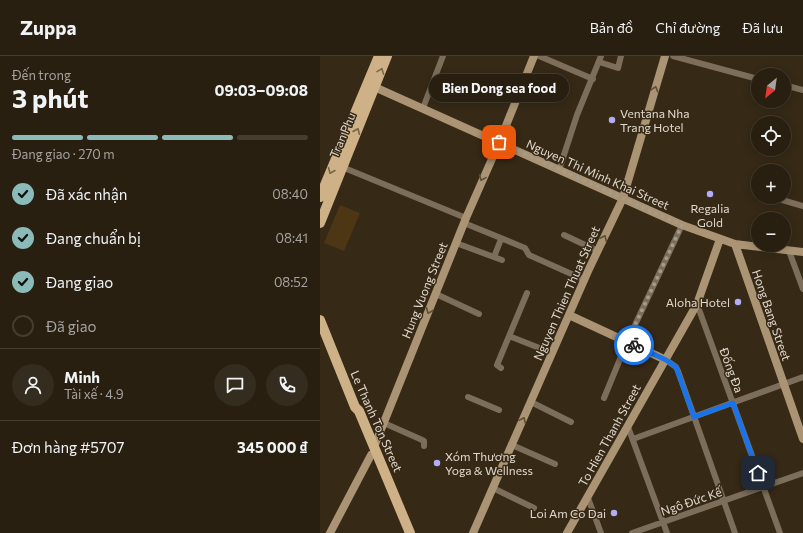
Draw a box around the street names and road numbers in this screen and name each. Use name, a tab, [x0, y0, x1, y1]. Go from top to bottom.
street label: Tran Phu	[326, 110, 358, 160]
street label: Nguyen Thi Minh Khai Street	[524, 136, 672, 212]
street label: Nguyen Thien Thuat Street	[530, 224, 602, 362]
street label: Hung Vuong Street	[398, 240, 450, 340]
street label: Hong Bang Street	[750, 268, 794, 362]
street label: Đống Đa	[717, 345, 747, 394]
street label: Le Thanh Ton Street	[348, 368, 406, 474]
street label: To Hien Thanh Street	[575, 381, 643, 489]
street label: Ngô Đức Kế	[659, 484, 725, 518]

